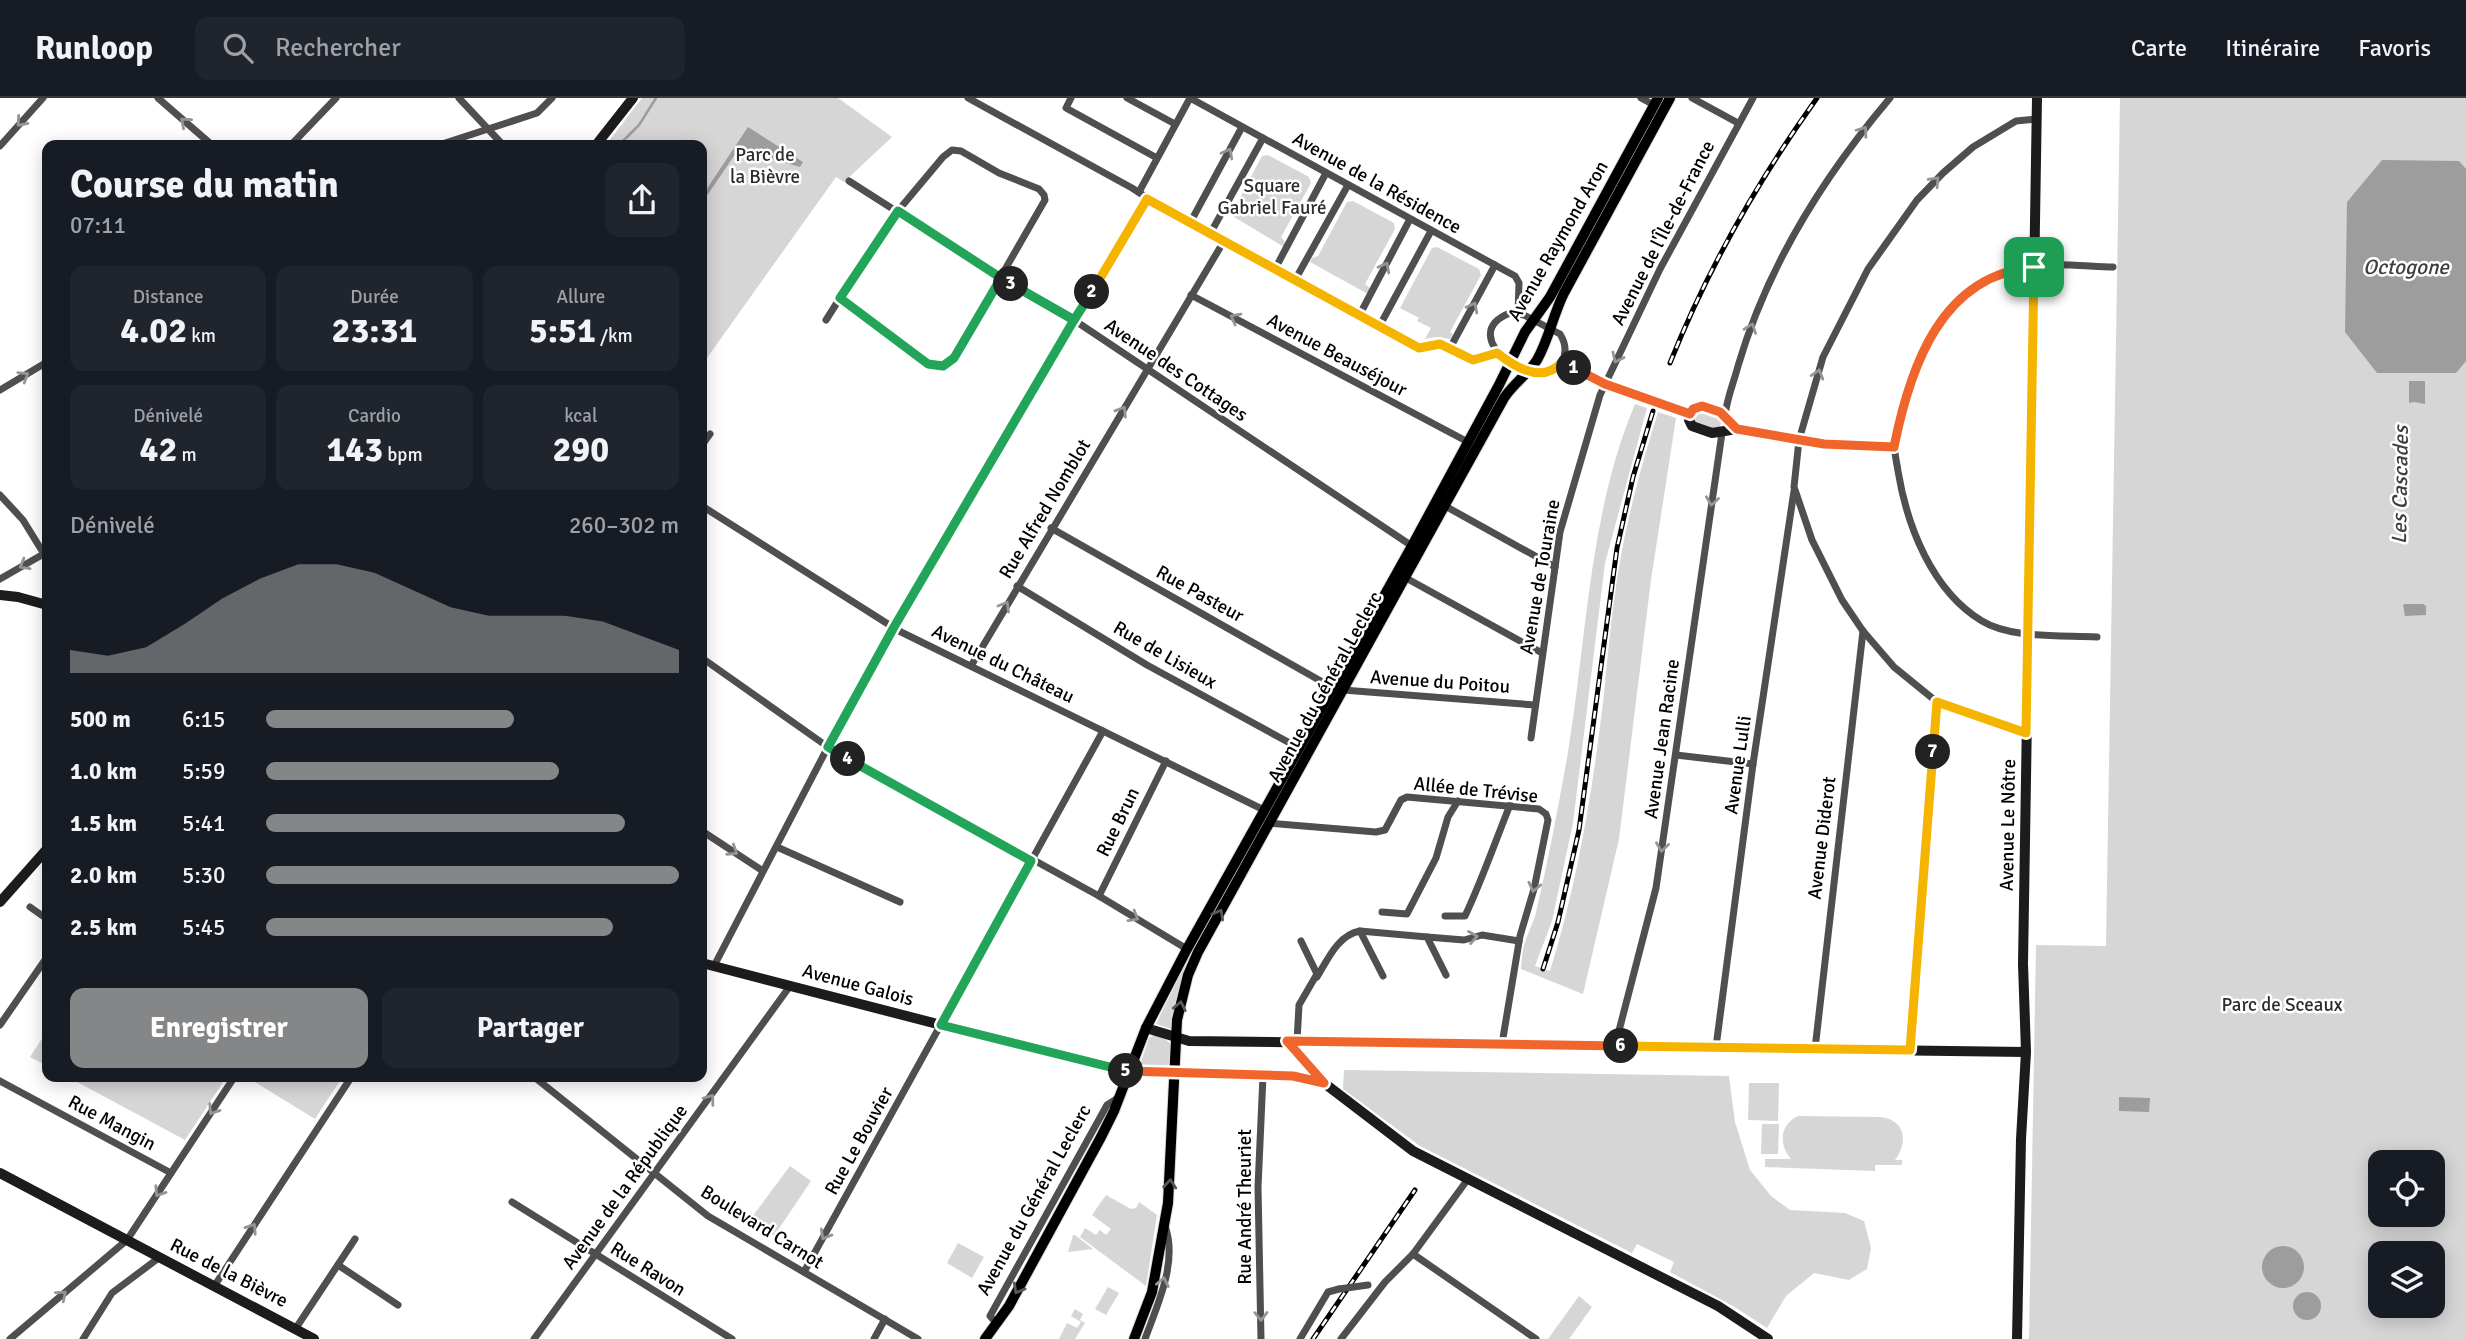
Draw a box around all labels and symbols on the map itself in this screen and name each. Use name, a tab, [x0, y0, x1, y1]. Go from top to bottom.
one-way arrow	[17, 114, 29, 127]
one-way arrow	[180, 118, 193, 130]
one-way arrow	[1855, 126, 1867, 139]
street label: Avenue de la Résidence	[1288, 127, 1466, 239]
street label: Avenue de l'Île-de-France	[1606, 137, 1720, 329]
park label: Parc de la Bièvre	[730, 143, 800, 189]
one-way arrow	[1220, 148, 1233, 161]
street label: Avenue Raymond Aron	[1502, 156, 1614, 326]
park label: Square Gabriel Fauré	[1217, 174, 1327, 220]
one-way arrow	[1927, 176, 1940, 189]
pin	[2004, 237, 2064, 297]
water label: Octogone	[2363, 254, 2450, 280]
one-way arrow	[1376, 262, 1390, 275]
pin: 3	[993, 266, 1028, 302]
pin: 2	[1074, 274, 1110, 310]
one-way arrow	[1464, 302, 1478, 314]
street label: Avenue Beauséjour	[1263, 308, 1411, 402]
street label: Avenue des Cottages	[1100, 313, 1252, 427]
one-way arrow	[1229, 313, 1242, 327]
one-way arrow	[1743, 323, 1757, 335]
pin: 1	[1556, 350, 1592, 386]
one-way arrow	[1611, 351, 1625, 363]
one-way arrow	[1810, 368, 1824, 381]
one-way arrow	[16, 371, 29, 384]
one-way arrow	[1113, 406, 1126, 419]
water label: Les Cascades	[2386, 424, 2414, 544]
street label: Rue Alfred Nomblot	[994, 435, 1096, 583]
one-way arrow	[1705, 495, 1720, 507]
street label: Avenue de Touraine	[1515, 498, 1565, 656]
one-way arrow	[18, 557, 31, 570]
street label: Rue Pasteur	[1152, 560, 1248, 628]
street label: Avenue du Général Leclerc	[1263, 587, 1388, 787]
one-way arrow	[997, 601, 1010, 614]
street label: Rue de Lisieux	[1109, 616, 1221, 694]
street label: Avenue du Château	[928, 619, 1078, 709]
street label: Avenue Jean Racine	[1639, 658, 1685, 820]
street label: Avenue du Poitou	[1369, 665, 1511, 699]
street label: Avenue Lulli	[1719, 714, 1757, 816]
pin: 7	[1916, 734, 1951, 770]
pin: 4	[830, 742, 866, 776]
street label: Avenue Le Nôtre	[1995, 759, 2021, 891]
street label: Allée de Trévise	[1413, 772, 1539, 808]
street label: Avenue Diderot	[1803, 775, 1841, 901]
street label: Rue Brun	[1091, 783, 1145, 861]
one-way arrow	[1655, 841, 1670, 853]
one-way arrow	[725, 843, 738, 856]
one-way arrow	[1528, 880, 1542, 892]
one-way arrow	[1211, 908, 1224, 921]
one-way arrow	[1127, 909, 1140, 922]
one-way arrow	[1467, 930, 1479, 945]
street label: Avenue Galois	[800, 959, 916, 1011]
park label: Parc de Sceaux	[2221, 993, 2343, 1017]
one-way arrow	[1172, 1000, 1186, 1012]
pin: 6	[1604, 1028, 1638, 1063]
pin: 5	[1108, 1054, 1144, 1088]
street label: Rue Le Bouvier	[819, 1083, 899, 1199]
street label: Rue Mangin	[64, 1090, 160, 1156]
one-way arrow	[701, 1094, 714, 1107]
street label: Avenue de la République	[557, 1100, 693, 1274]
street label: Avenue du Général Leclerc	[972, 1100, 1097, 1300]
one-way arrow	[209, 1102, 221, 1115]
street label: Rue André Theuriet	[1233, 1129, 1257, 1285]
one-way arrow	[1162, 1178, 1177, 1189]
street label: Boulevard Carnot	[696, 1180, 828, 1275]
one-way arrow	[155, 1184, 167, 1197]
one-way arrow	[244, 1223, 257, 1236]
one-way arrow	[820, 1227, 833, 1240]
street label: Rue de la Bièvre	[166, 1233, 292, 1313]
street label: Rue Ravon	[606, 1236, 690, 1302]
one-way arrow	[1155, 1276, 1170, 1288]
one-way arrow	[1013, 1282, 1026, 1294]
one-way arrow	[53, 1291, 66, 1303]
one-way arrow	[1253, 1310, 1268, 1321]

